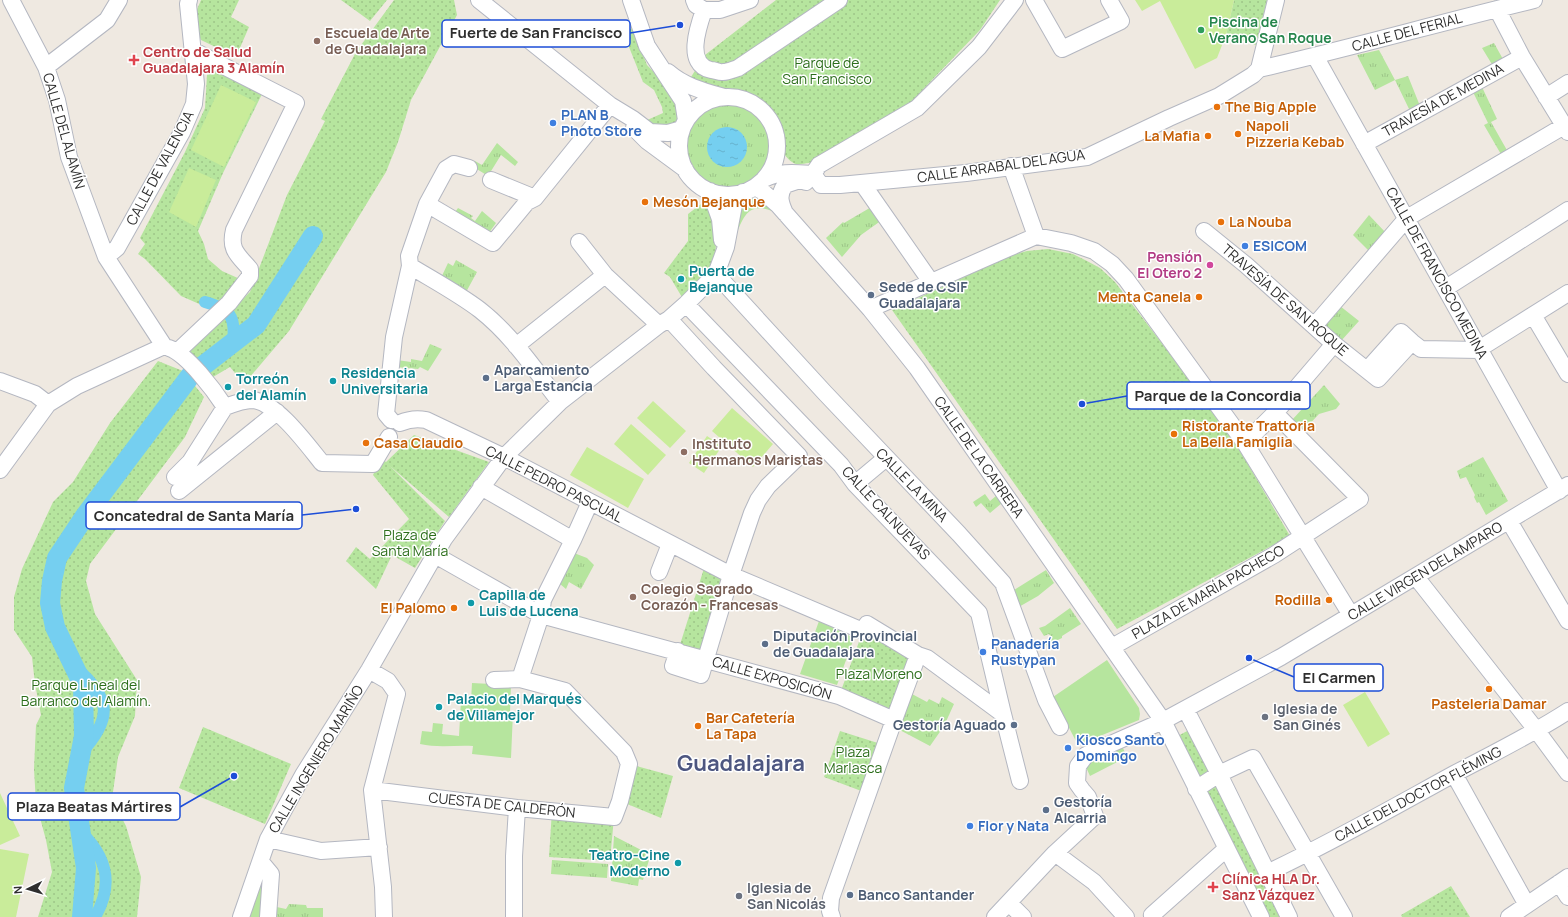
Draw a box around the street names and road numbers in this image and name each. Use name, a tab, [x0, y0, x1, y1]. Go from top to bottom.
street label: CALLE DEL FERIAL	[1350, 8, 1464, 55]
street label: TRAVESÍA DE MEDINA	[1379, 58, 1507, 141]
street label: CALLE DEL ALAMÍN	[39, 71, 90, 191]
street label: CALLE DE VALENCIA	[121, 107, 198, 228]
street label: CALLE ARRABAL DEL AGUA	[916, 144, 1086, 187]
street label: CALLE DE FRANCISCO MEDINA	[1382, 183, 1493, 362]
street label: TRAVESÍA DE SAN ROQUE	[1218, 239, 1353, 360]
street label: CALLE DE LA CARRERA	[930, 392, 1029, 521]
street label: CALLE PEDRO PASCUAL	[482, 441, 626, 526]
street label: CALLE LA MINA	[872, 444, 953, 526]
street label: CALLE CALNUEVAS	[838, 462, 935, 564]
street label: CALLE VIRGEN DEL AMPARO	[1344, 517, 1506, 624]
street label: PLAZA DE MARÍA PACHECO	[1128, 540, 1287, 643]
street label: CALLE EXPOSICIÓN	[710, 651, 834, 704]
street label: CALLE INGENIERO MARIÑO	[264, 681, 367, 836]
street label: CALLE DEL DOCTOR FLÉMING	[1331, 741, 1505, 846]
street label: CUESTA DE CALDERÓN	[428, 787, 576, 822]

